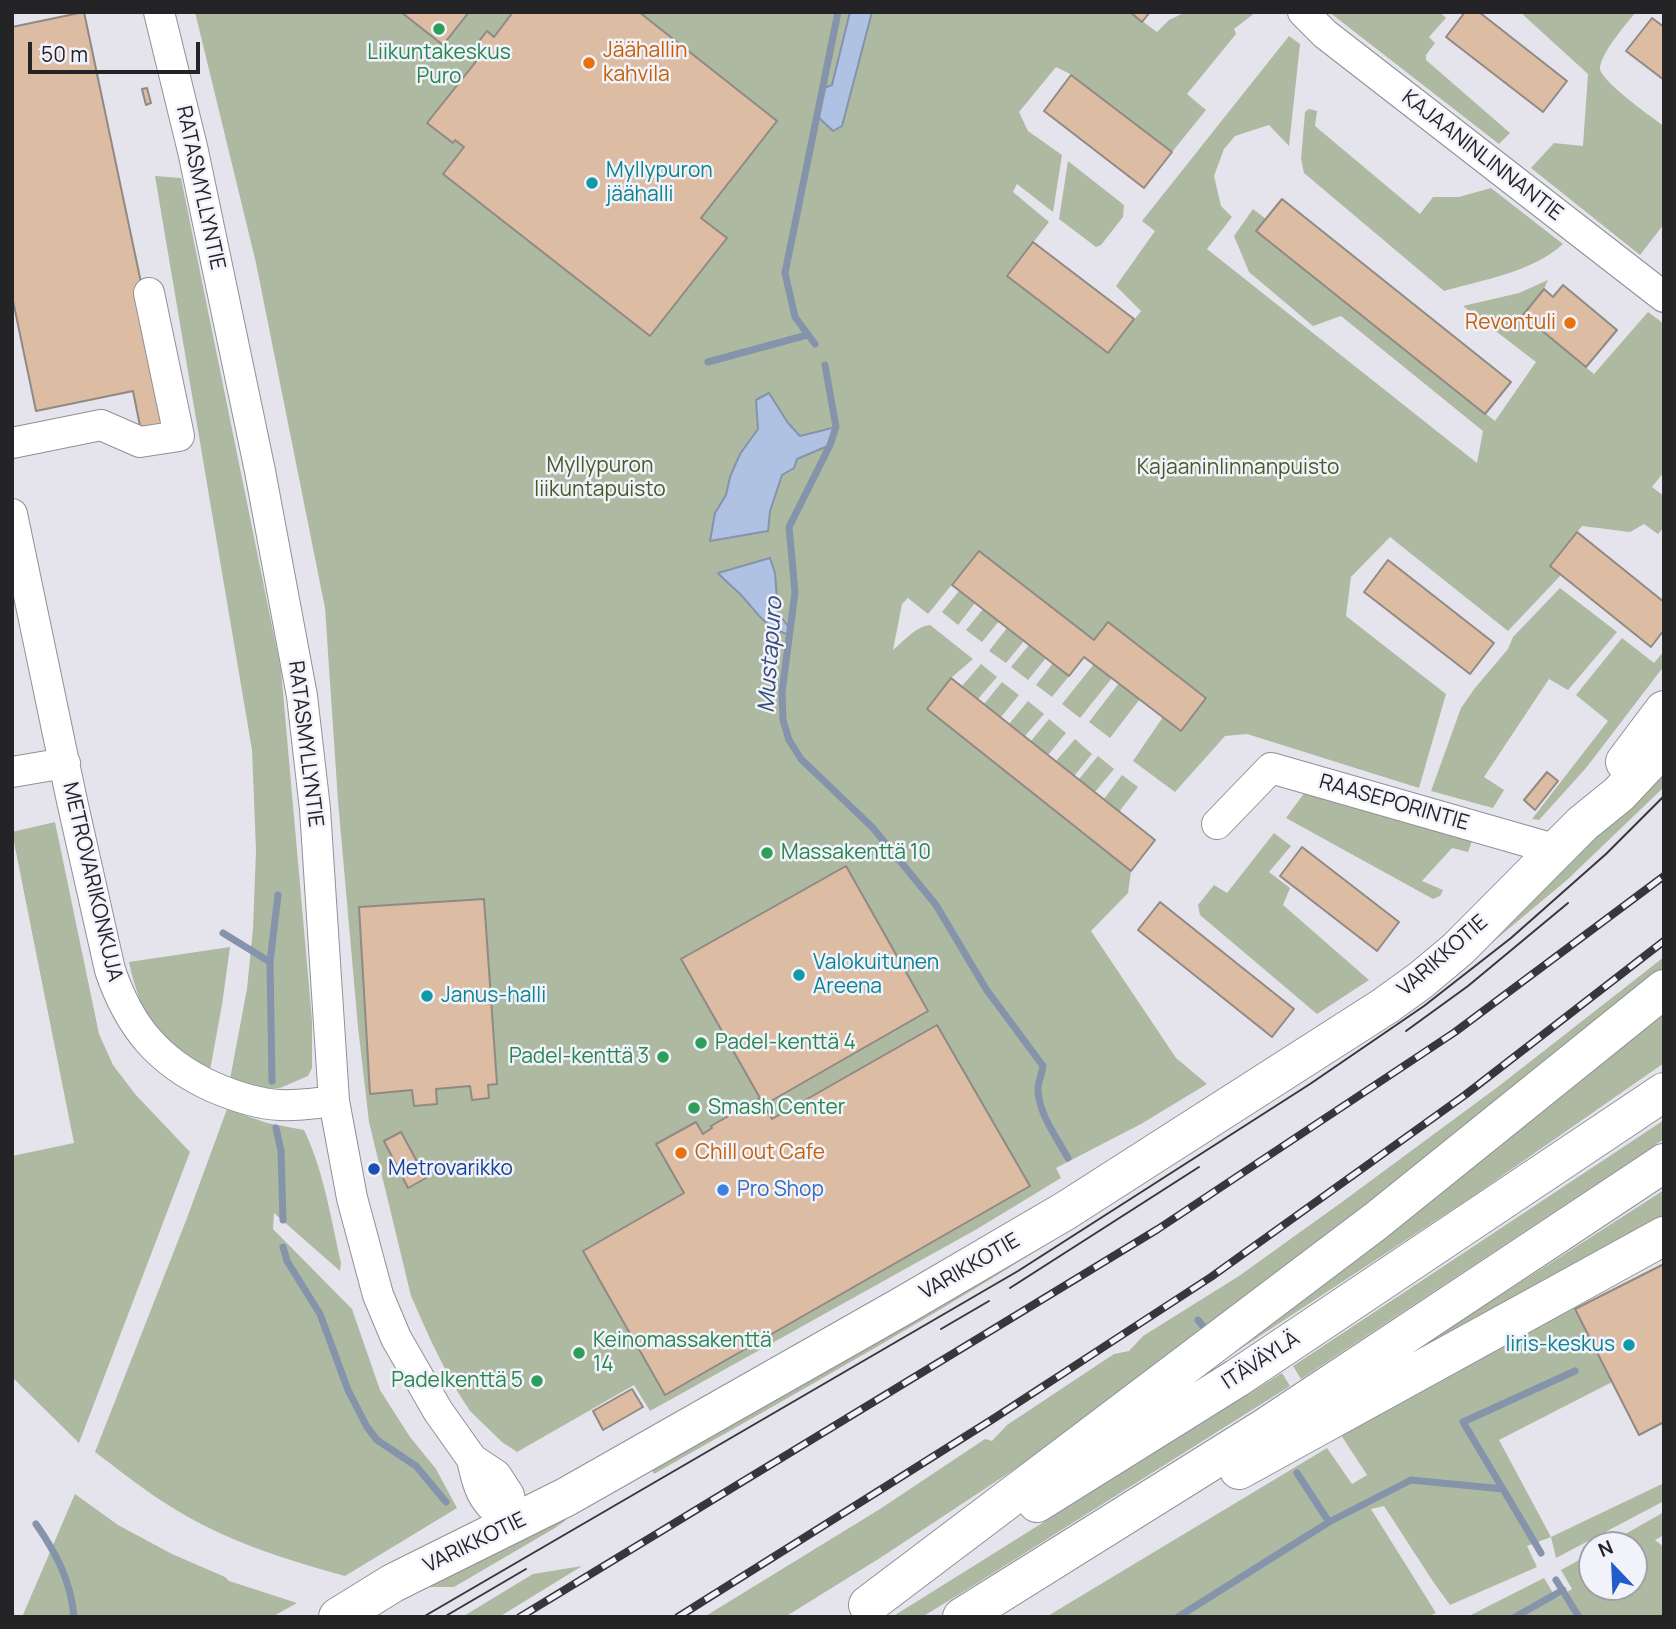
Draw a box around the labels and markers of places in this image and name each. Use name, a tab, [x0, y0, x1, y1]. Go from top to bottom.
marker: Liikuntakeskus Puro	[431, 21, 447, 37]
place label: Jäähallin kahvila	[603, 38, 687, 88]
place label: Liikuntakeskus Puro	[367, 40, 511, 90]
marker: Jäähallin kahvila	[581, 55, 597, 71]
place label: Myllypuron jäähalli	[606, 158, 713, 208]
marker: Myllypuron jäähalli	[584, 175, 600, 191]
place label: Revontuli	[1465, 310, 1556, 336]
marker: Revontuli	[1562, 315, 1578, 331]
place label: Massakenttä 10	[781, 840, 931, 866]
marker: Massakenttä 10	[759, 845, 775, 861]
place label: Valokuitunen Areena	[813, 950, 939, 1000]
marker: Valokuitunen Areena	[791, 967, 807, 983]
place label: Janus-halli	[441, 983, 546, 1009]
marker: Janus-halli	[419, 988, 435, 1004]
place label: Padel-kenttä 4	[715, 1030, 856, 1056]
marker: Padel-kenttä 4	[693, 1035, 709, 1051]
place label: Padel-kenttä 3	[509, 1044, 649, 1070]
marker: Padel-kenttä 3	[655, 1049, 671, 1065]
place label: Smash Center	[708, 1095, 845, 1121]
marker: Smash Center	[686, 1100, 702, 1116]
place label: Chill out Cafe	[695, 1140, 825, 1166]
marker: Chill out Cafe	[673, 1145, 689, 1161]
place label: Metrovarikko	[388, 1156, 513, 1182]
marker: Metrovarikko	[366, 1161, 382, 1177]
place label: Pro Shop	[737, 1177, 824, 1203]
marker: Pro Shop	[715, 1182, 731, 1198]
place label: Keinomassakenttä 14	[593, 1328, 772, 1378]
place label: Iiris-keskus	[1505, 1332, 1615, 1358]
marker: Iiris-keskus	[1621, 1337, 1637, 1353]
marker: Keinomassakenttä 14	[571, 1345, 587, 1361]
place label: Padelkenttä 5	[391, 1368, 523, 1394]
marker: Padelkenttä 5	[529, 1373, 545, 1389]

